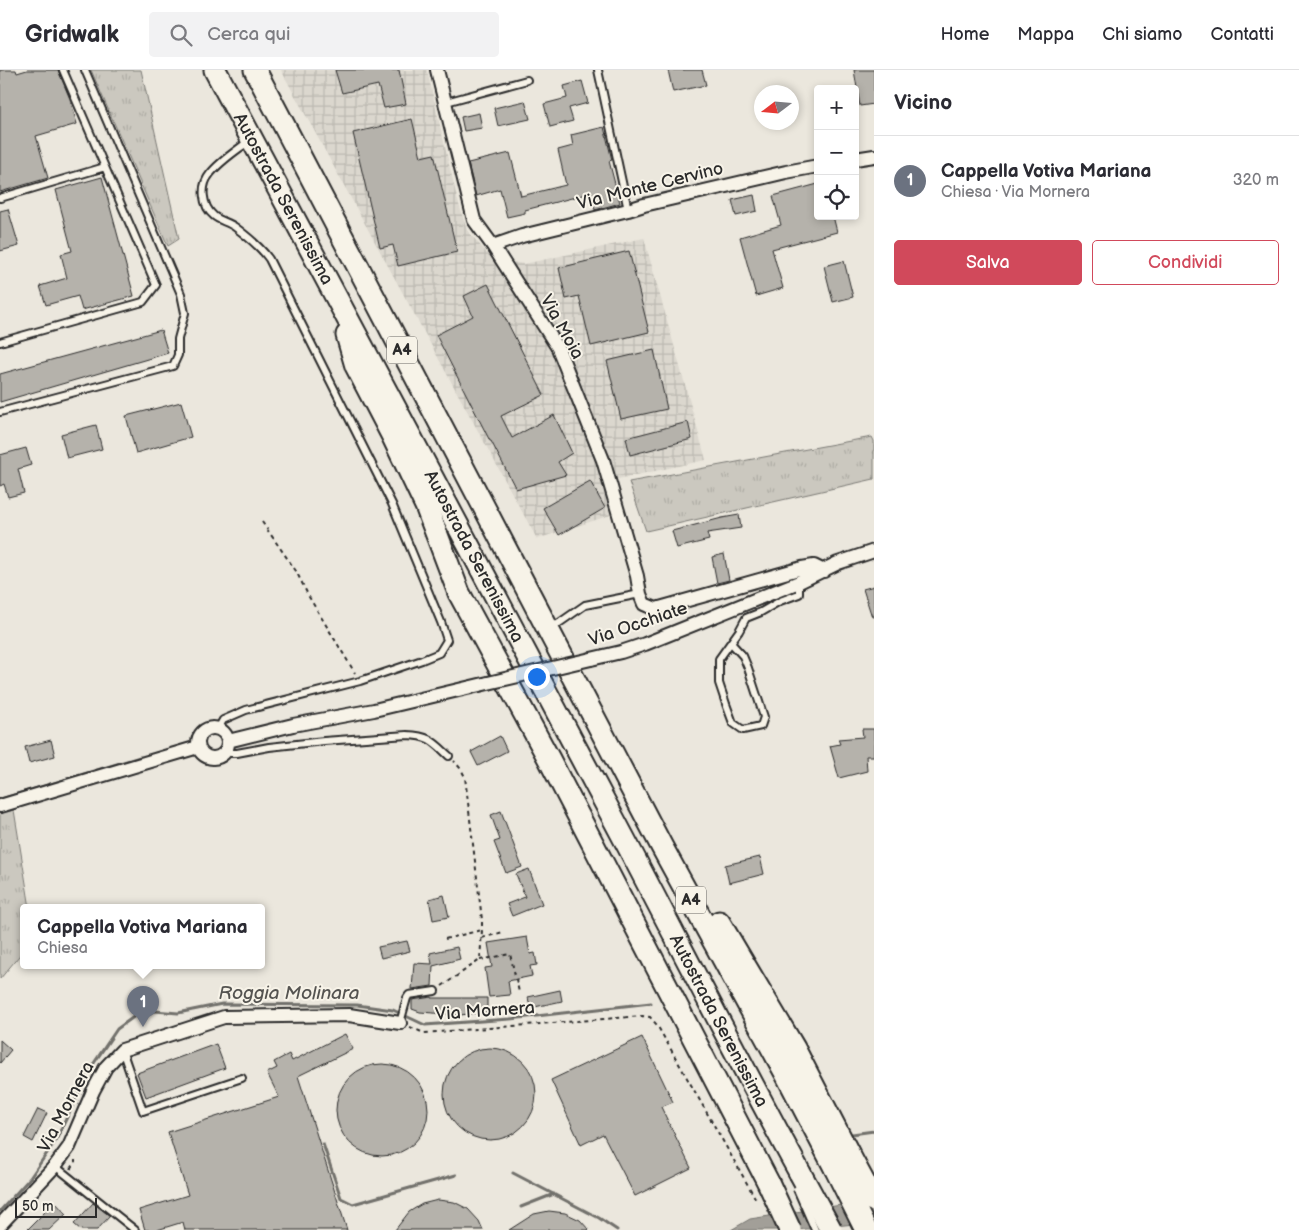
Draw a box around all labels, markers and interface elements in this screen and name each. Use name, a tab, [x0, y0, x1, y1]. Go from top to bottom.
search box	[149, 12, 499, 57]
text: Gridwalk	[25, 20, 119, 49]
icon: search	[167, 21, 195, 49]
text: Cerca qui	[207, 23, 291, 46]
text: Home	[940, 24, 989, 45]
text: Mappa	[1017, 24, 1074, 45]
text: Chi siamo	[1102, 24, 1182, 45]
text: Contatti	[1210, 24, 1274, 45]
north arrow	[754, 85, 799, 130]
map controls	[814, 85, 859, 220]
button: +	[814, 85, 859, 130]
text: Vicino	[894, 90, 952, 115]
street label: Autostrada Serenissima	[229, 109, 338, 288]
button: −	[814, 130, 859, 175]
street label: Via Monte Cervino	[575, 158, 725, 214]
text: Cappella Votiva Mariana	[941, 160, 1151, 183]
text: 1	[907, 171, 913, 190]
text: 320 m	[1233, 171, 1279, 190]
button: locate	[814, 175, 859, 220]
text: Chiesa · Via Mornera	[941, 183, 1090, 202]
button: Salva	[894, 240, 1082, 285]
button: Condividi	[1092, 240, 1279, 285]
street label: Via Moia	[536, 291, 588, 363]
road number: A4	[387, 336, 417, 364]
street label: Autostrada Serenissima	[420, 467, 529, 646]
street label: Via Occhiate	[586, 597, 690, 651]
your location	[524, 664, 550, 690]
road number: A4	[676, 886, 706, 914]
popup	[20, 904, 265, 969]
text: Cappella Votiva Mariana	[37, 916, 248, 939]
street label: Autostrada Serenissima	[665, 931, 773, 1111]
text: Chiesa	[37, 939, 88, 958]
water label: Roggia Molinara	[219, 982, 359, 1005]
pin: 1	[127, 986, 159, 1027]
street label: Via Mornera	[434, 997, 536, 1025]
street label: Via Mornera	[33, 1058, 99, 1156]
scale bar	[15, 1195, 98, 1218]
text: 50 m	[22, 1198, 54, 1215]

